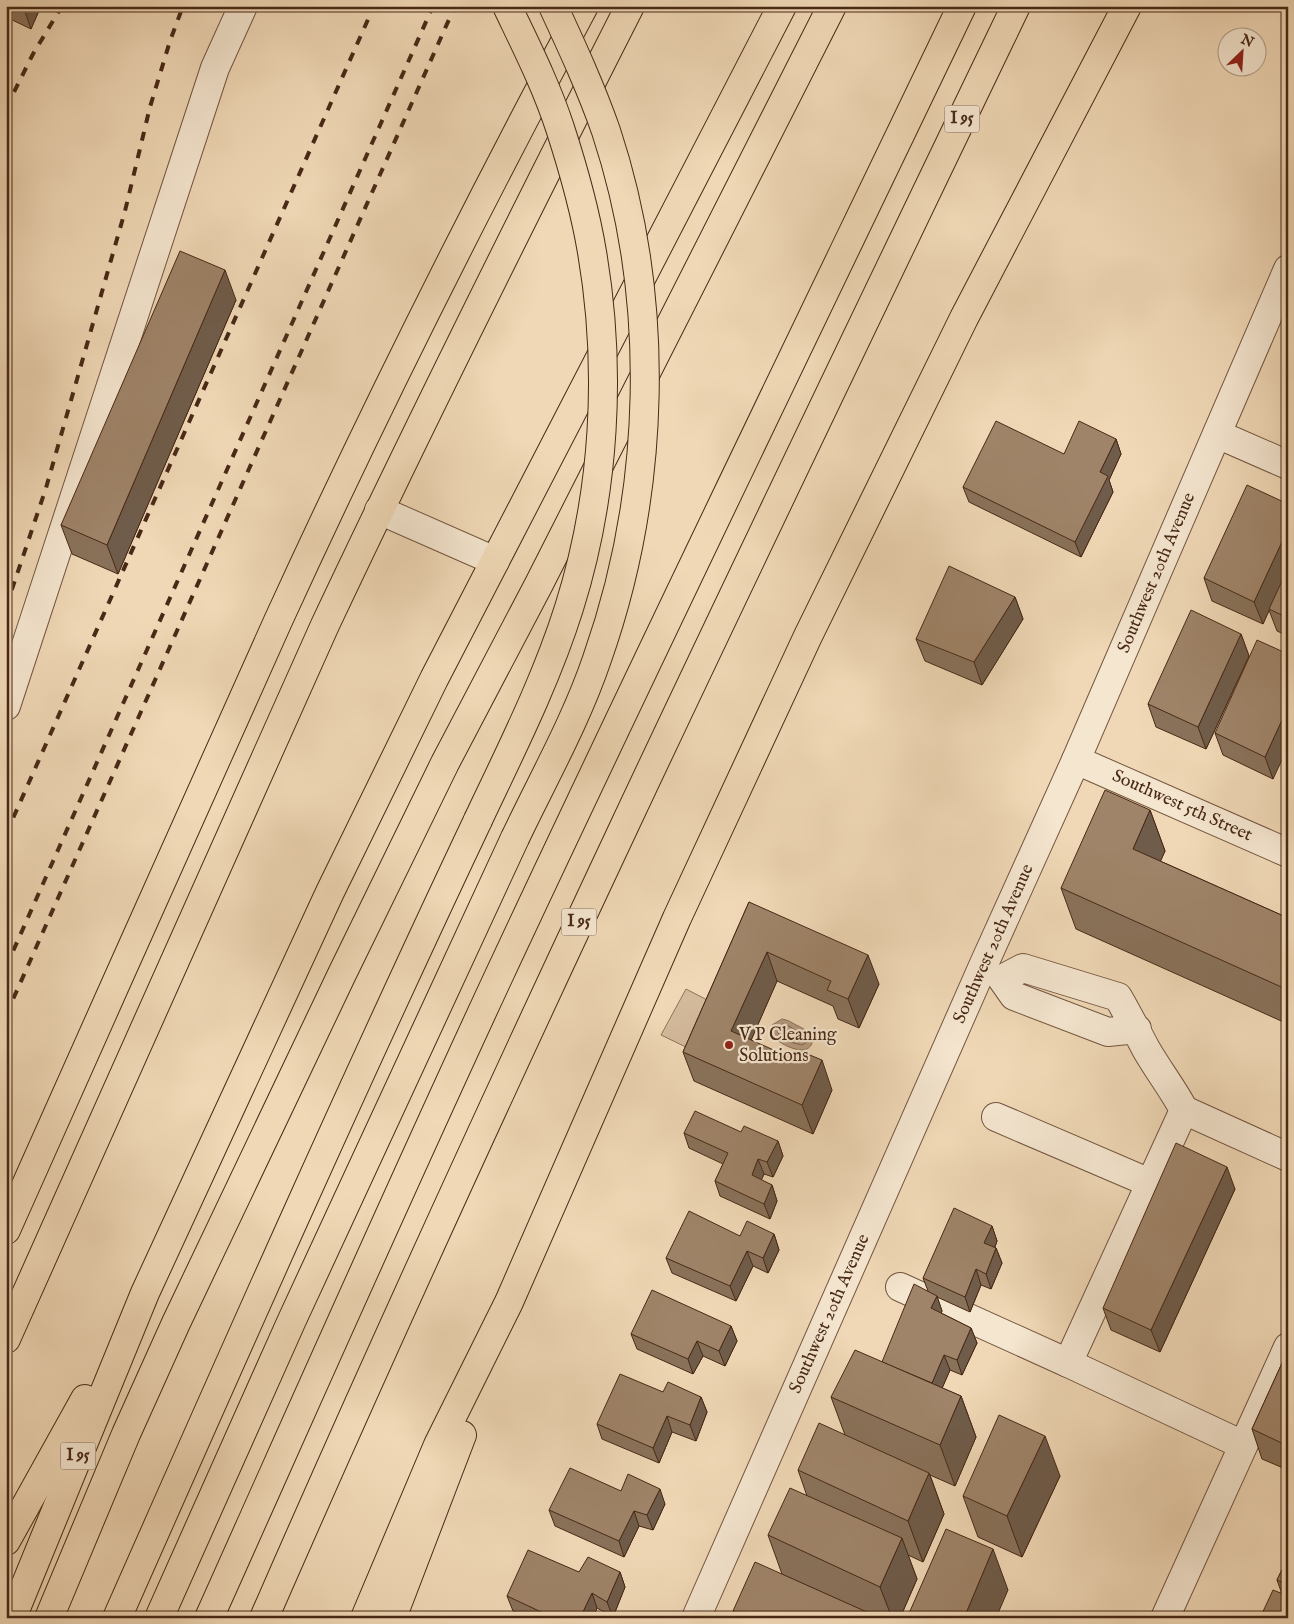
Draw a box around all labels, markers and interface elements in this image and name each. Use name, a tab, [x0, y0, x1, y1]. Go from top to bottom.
north arrow	[1216, 28, 1266, 78]
text: N	[1237, 30, 1256, 52]
road number: I 95	[944, 106, 980, 132]
street label: Southwest 20th Avenue	[1113, 489, 1201, 657]
street label: Southwest 5th Street	[1108, 765, 1256, 847]
street label: Southwest 20th Avenue	[948, 861, 1040, 1027]
road number: I 95	[562, 909, 596, 936]
place label: V P Cleaning Solutions	[738, 1024, 837, 1068]
marker: V P Cleaning Solutions	[723, 1039, 735, 1051]
street label: Southwest 20th Avenue	[784, 1231, 876, 1397]
road number: I 95	[60, 1442, 96, 1470]

